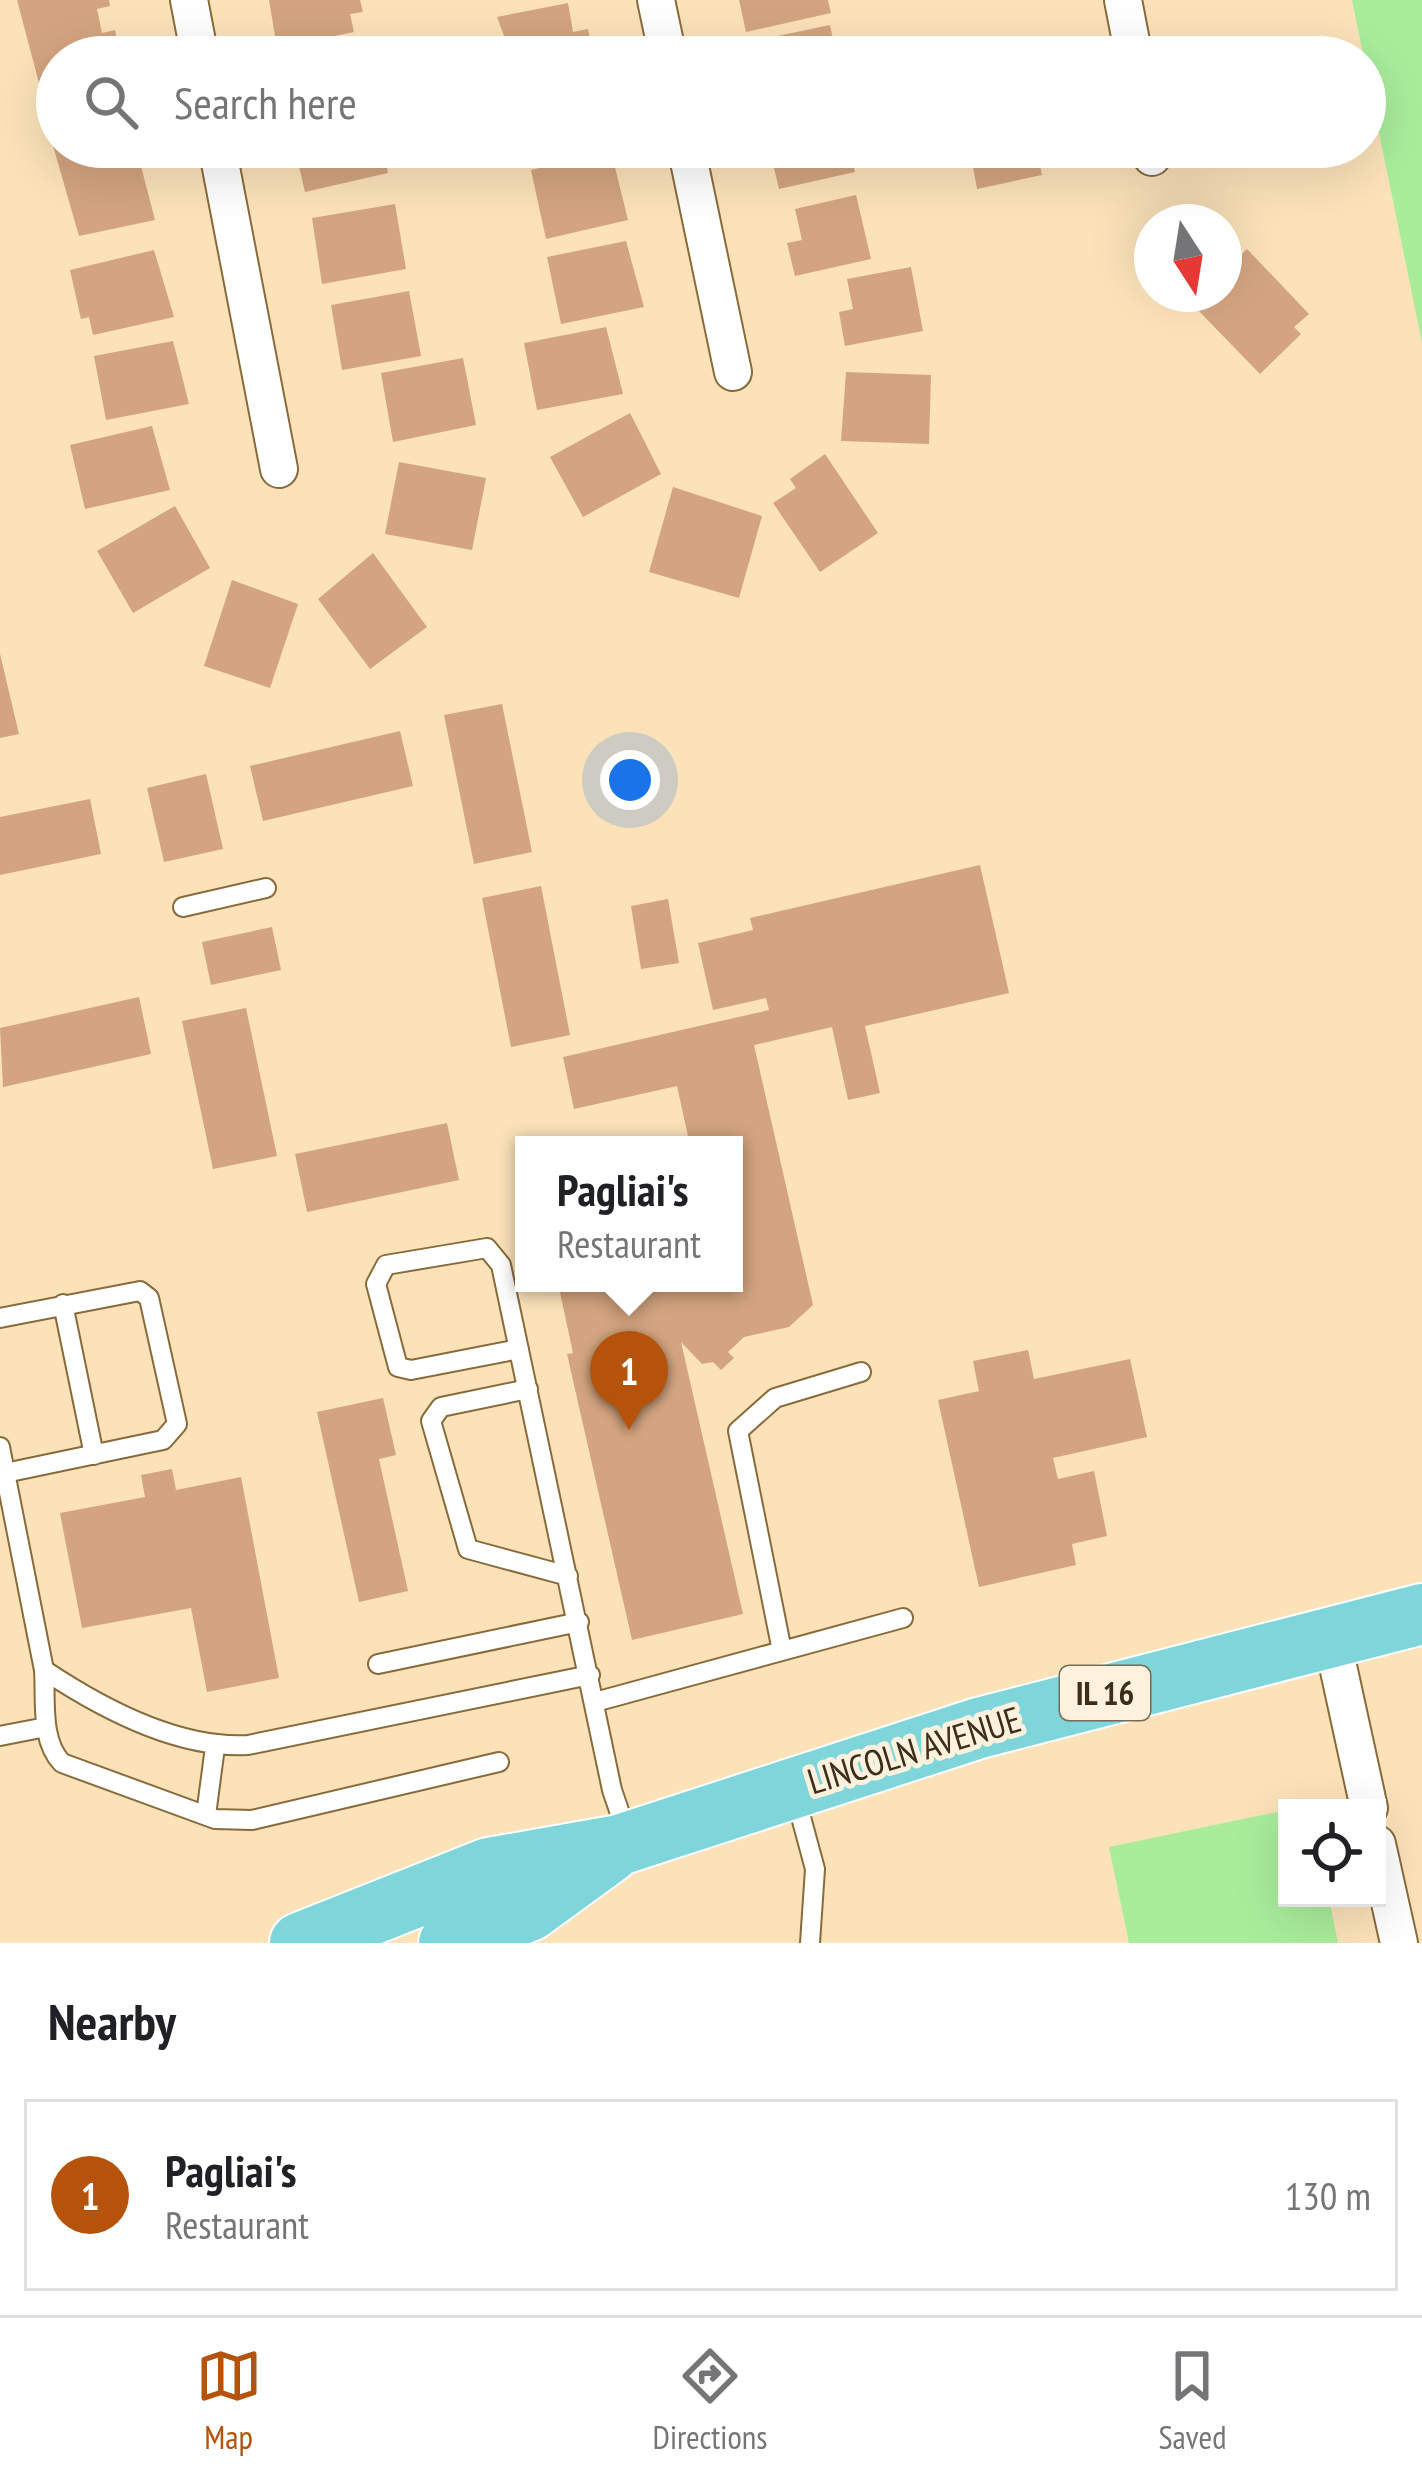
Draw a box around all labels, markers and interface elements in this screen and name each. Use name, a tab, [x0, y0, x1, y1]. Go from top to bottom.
search box	[36, 36, 1386, 168]
icon: search	[78, 69, 144, 135]
text: Search here	[174, 73, 357, 131]
north arrow	[1134, 204, 1242, 312]
your location	[600, 750, 660, 810]
popup	[515, 1136, 743, 1292]
text: Pagliai's	[557, 1160, 689, 1218]
text: Restaurant	[557, 1218, 701, 1269]
pin: 1	[590, 1331, 668, 1430]
road number: IL 16	[1060, 1666, 1150, 1720]
street label: LINCOLN AVENUE	[802, 1695, 1026, 1804]
map controls	[1278, 1799, 1386, 1907]
button: locate	[1278, 1799, 1386, 1907]
text: Nearby	[48, 1988, 176, 2054]
text: Pagliai's	[165, 2141, 296, 2199]
text: 1	[81, 2170, 99, 2221]
text: 130 m	[1285, 2170, 1371, 2221]
text: Restaurant	[165, 2199, 309, 2250]
tab: Map	[196, 2343, 262, 2458]
tab: Directions	[653, 2343, 767, 2458]
tab: Saved	[1158, 2343, 1226, 2458]

